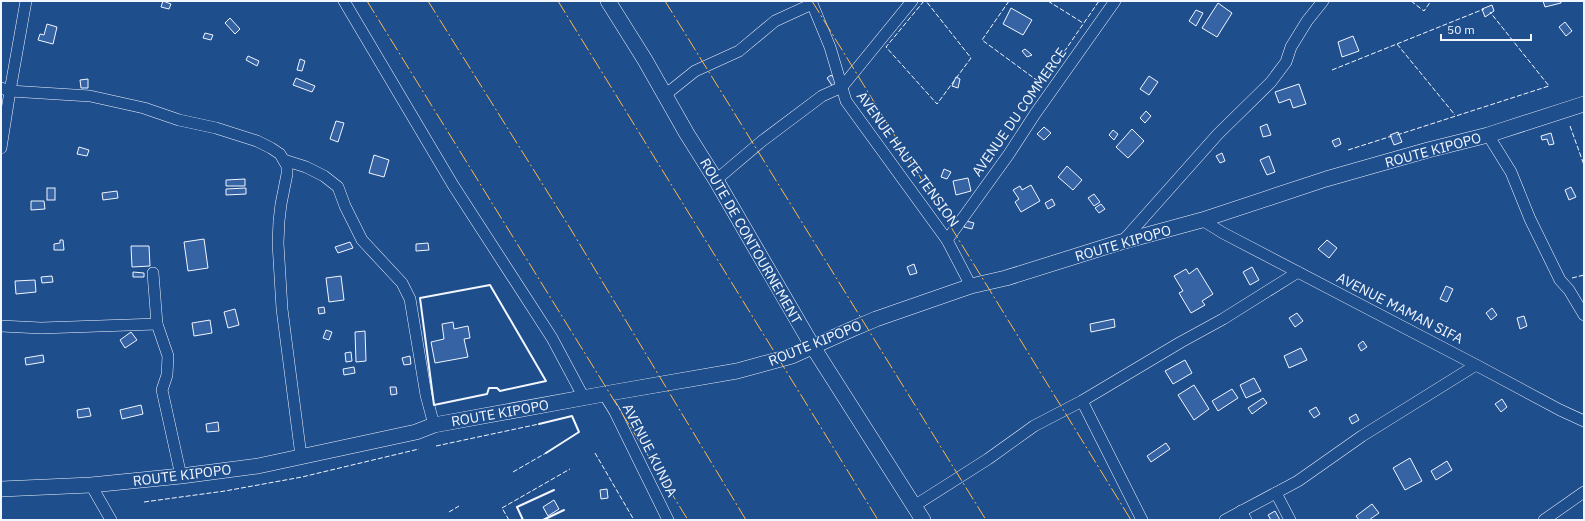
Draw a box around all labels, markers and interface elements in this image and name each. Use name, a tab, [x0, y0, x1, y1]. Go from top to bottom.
scale bar	[1441, 16, 1531, 42]
text: 50 m	[1447, 22, 1475, 37]
street label: AVENUE DU COMMERCE	[968, 44, 1070, 180]
street label: AVENUE HAUTE TENSION	[853, 88, 963, 230]
street label: ROUTE KIPOPO	[1383, 128, 1483, 172]
street label: ROUTE DE CONTOURNEMENT	[696, 155, 806, 327]
street label: ROUTE KIPOPO	[1073, 221, 1173, 265]
street label: AVENUE MAMAN SIFA	[1334, 268, 1466, 348]
street label: ROUTE KIPOPO	[766, 316, 864, 370]
street label: ROUTE KIPOPO	[450, 396, 550, 430]
street label: AVENUE KUNDA	[619, 400, 681, 500]
street label: ROUTE KIPOPO	[132, 460, 232, 490]

